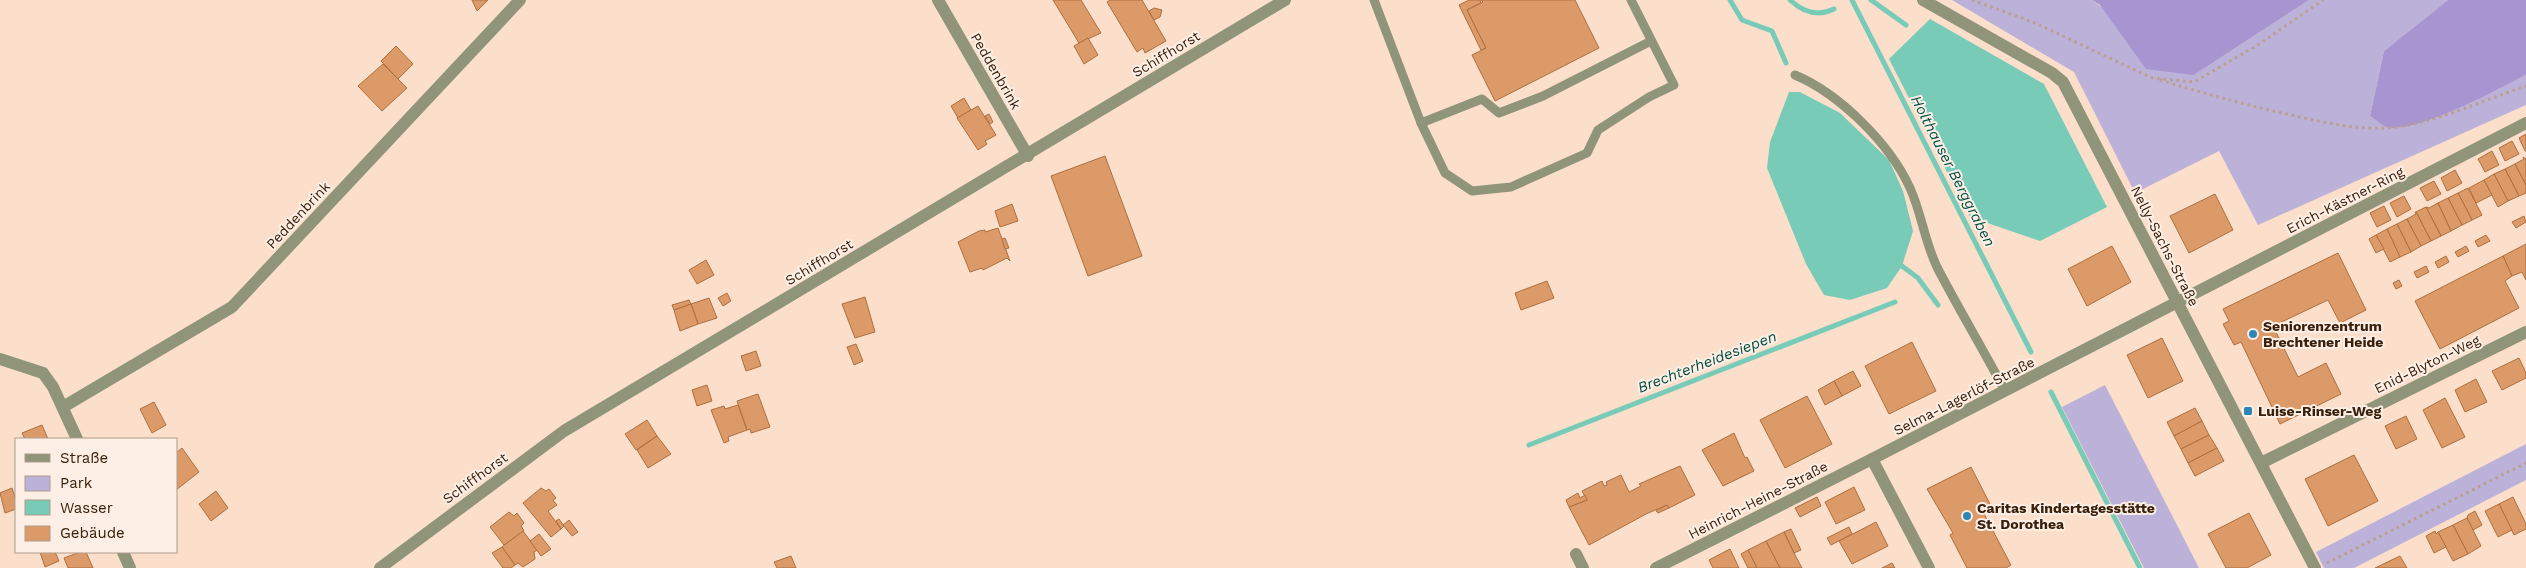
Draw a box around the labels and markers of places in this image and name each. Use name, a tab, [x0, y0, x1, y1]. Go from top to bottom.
place label: Seniorenzentrum Brechtener Heide	[2263, 318, 2383, 350]
marker: Seniorenzentrum Brechtener Heide	[2247, 328, 2259, 340]
place label: Luise-Rinser-Weg	[2258, 403, 2381, 419]
marker: Luise-Rinser-Weg	[2242, 405, 2254, 417]
place label: Caritas Kindertagesstätte St. Dorothea	[1977, 500, 2155, 532]
marker: Caritas Kindertagesstätte St. Dorothea	[1961, 510, 1973, 522]

